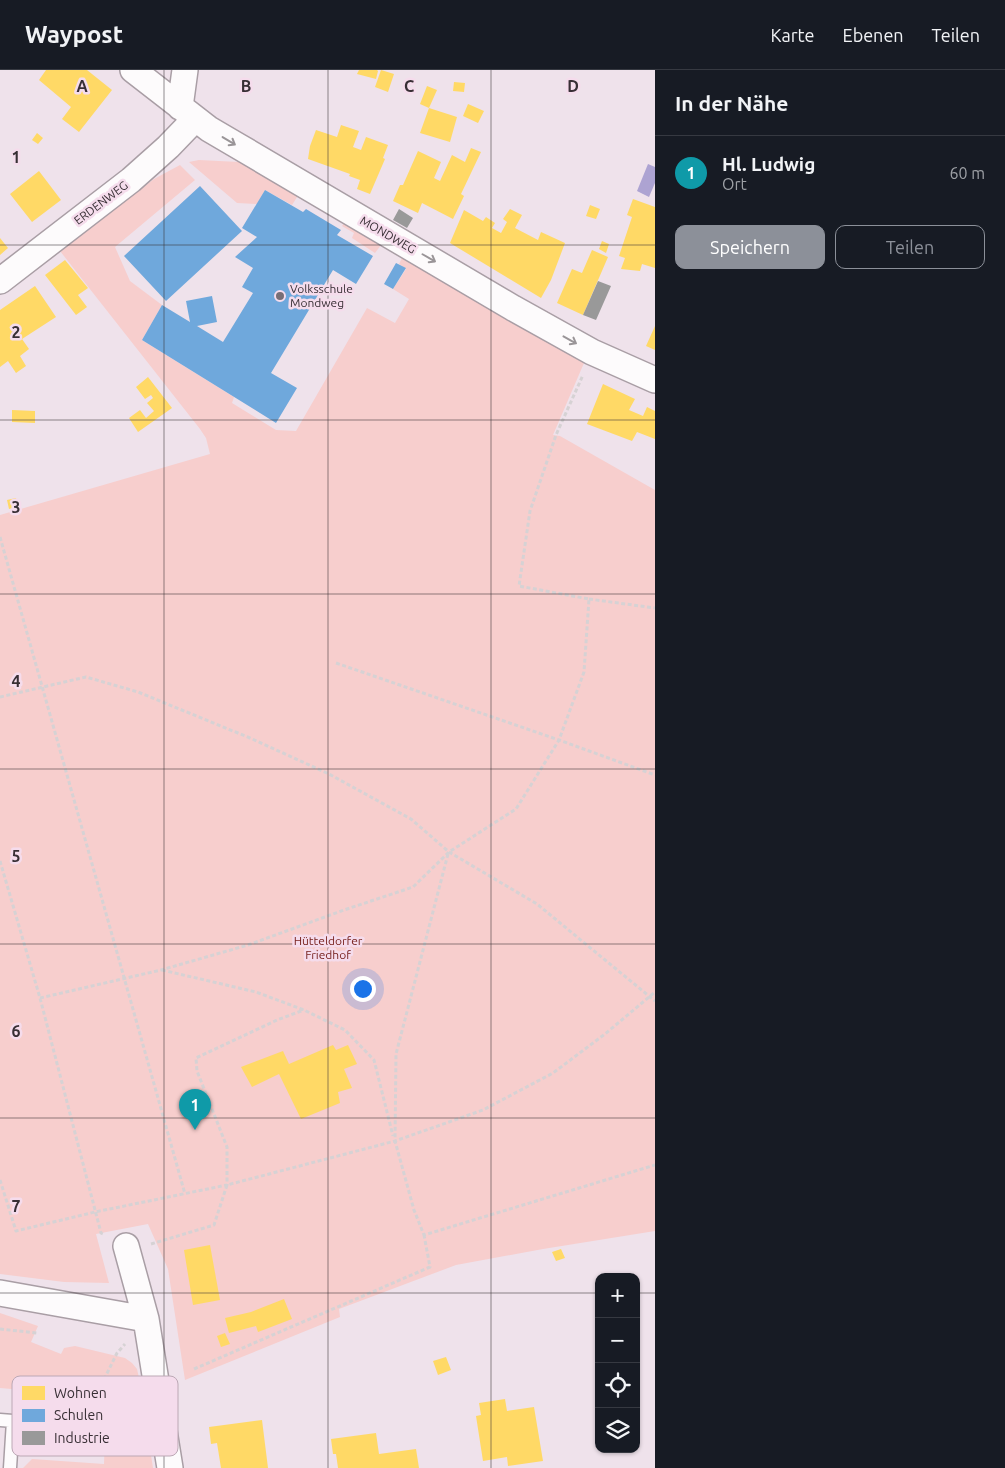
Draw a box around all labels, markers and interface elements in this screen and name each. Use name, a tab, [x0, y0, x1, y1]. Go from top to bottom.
text: Waypost	[25, 21, 123, 48]
text: Karte	[771, 25, 815, 45]
text: Ebenen	[843, 25, 904, 45]
text: Teilen	[932, 25, 980, 45]
text: A	[76, 77, 88, 95]
text: B	[241, 77, 251, 95]
text: C	[404, 77, 414, 95]
text: D	[567, 77, 579, 95]
text: In der Nähe	[675, 91, 788, 115]
one-way arrow	[221, 136, 235, 146]
text: 1	[11, 148, 21, 166]
text: Hl. Ludwig	[722, 153, 815, 175]
text: 1	[686, 164, 696, 182]
text: 60 m	[949, 164, 985, 182]
text: Ort	[722, 175, 747, 193]
street label: ERDENWEG	[71, 178, 130, 227]
street label: MONDWEG	[358, 213, 418, 256]
button: Speichern	[675, 225, 825, 269]
button: Teilen	[835, 225, 985, 269]
one-way arrow	[422, 254, 436, 264]
place label: Volksschule Mondweg	[290, 282, 353, 309]
marker: Volksschule Mondweg	[274, 290, 286, 302]
text: 2	[11, 323, 21, 341]
one-way arrow	[562, 335, 577, 345]
text: 3	[11, 498, 21, 516]
text: 4	[11, 672, 21, 690]
text: 5	[11, 847, 21, 865]
park label: Hütteldorfer Friedhof	[294, 934, 363, 961]
your location	[350, 976, 376, 1002]
text: 6	[11, 1022, 21, 1040]
pin: 1	[179, 1089, 211, 1130]
text: 7	[11, 1197, 21, 1215]
map controls	[595, 1273, 640, 1453]
button: +	[595, 1273, 640, 1318]
button: −	[595, 1318, 640, 1363]
button: locate	[595, 1363, 640, 1408]
legend	[12, 1376, 178, 1456]
text: Wohnen	[54, 1385, 107, 1401]
text: Schulen	[54, 1407, 103, 1423]
button: layers	[595, 1408, 640, 1453]
text: Industrie	[54, 1430, 110, 1446]

